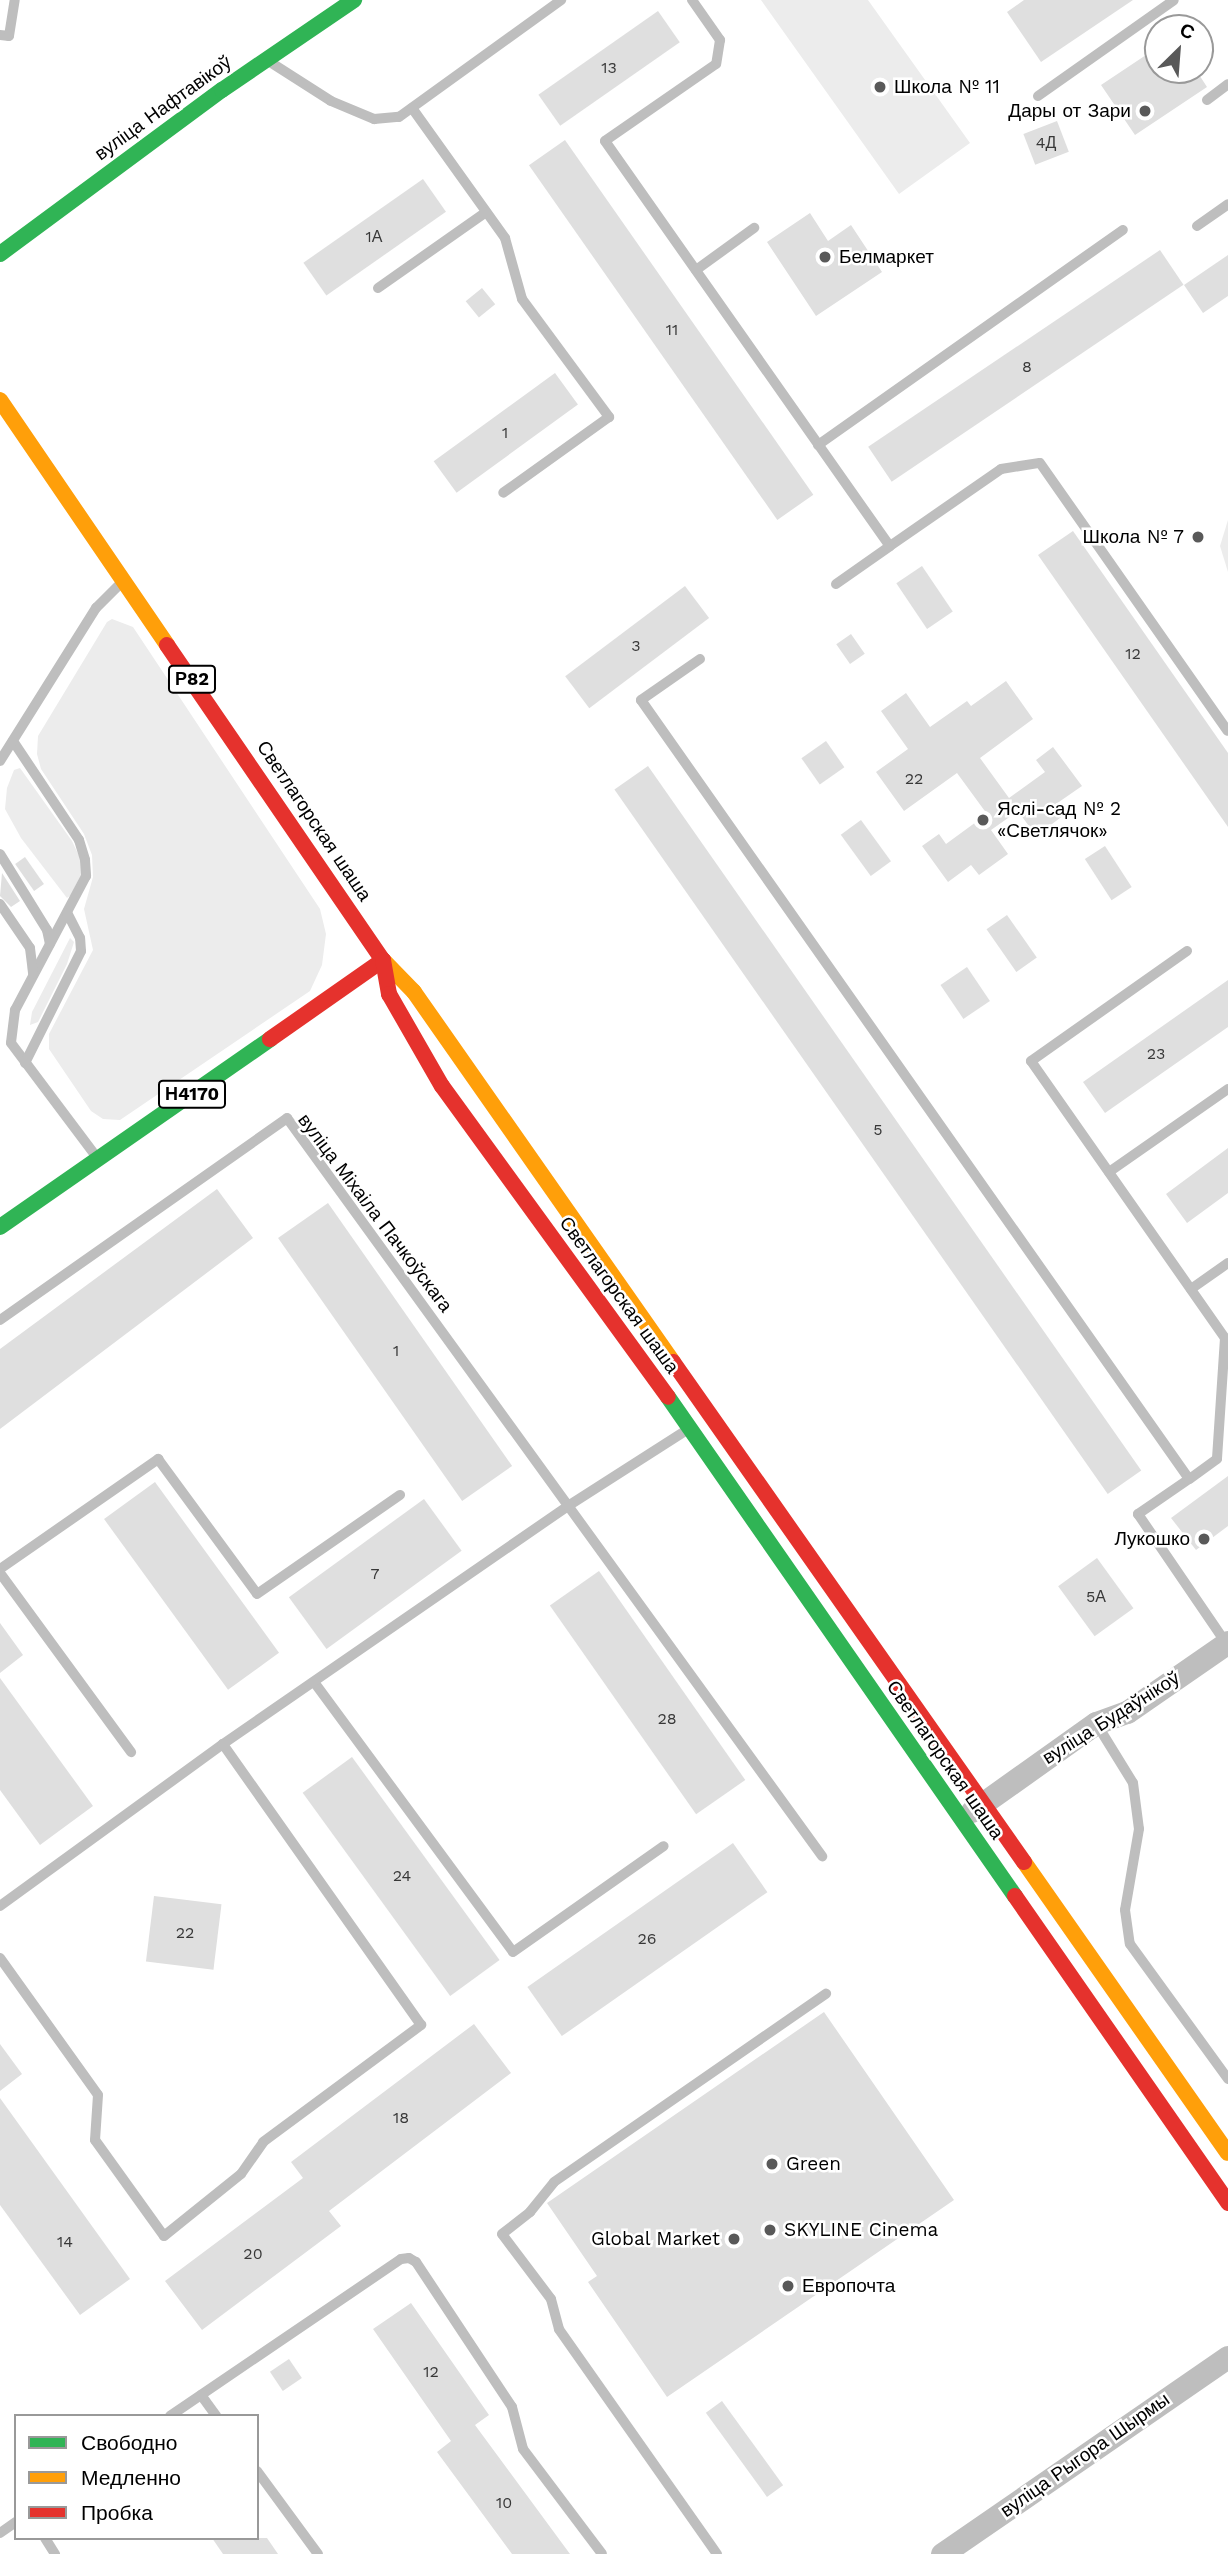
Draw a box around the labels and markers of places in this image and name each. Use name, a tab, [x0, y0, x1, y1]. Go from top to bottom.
place label: Школа № 11	[894, 76, 1000, 98]
marker: Школа № 11	[872, 79, 888, 95]
place label: Дары от Зари	[1008, 100, 1131, 122]
marker: Дары от Зари	[1137, 103, 1153, 119]
place label: Белмаркет	[839, 246, 934, 268]
marker: Белмаркет	[817, 249, 833, 265]
place label: Школа № 7	[1082, 526, 1184, 548]
marker: Школа № 7	[1190, 529, 1206, 545]
place label: Яслі-сад № 2 «Светлячок»	[997, 798, 1121, 842]
marker: Яслі-сад № 2 «Светлячок»	[975, 812, 991, 828]
place label: Лукошко	[1114, 1528, 1190, 1550]
marker: Лукошко	[1196, 1531, 1212, 1547]
place label: Green	[786, 2153, 841, 2175]
marker: Green	[764, 2156, 780, 2172]
place label: SKYLINE Cinema	[784, 2219, 938, 2241]
marker: SKYLINE Cinema	[762, 2222, 778, 2238]
place label: Global Market	[590, 2228, 720, 2250]
marker: Global Market	[726, 2231, 742, 2247]
place label: Европочта	[802, 2275, 895, 2297]
marker: Европочта	[780, 2278, 796, 2294]

